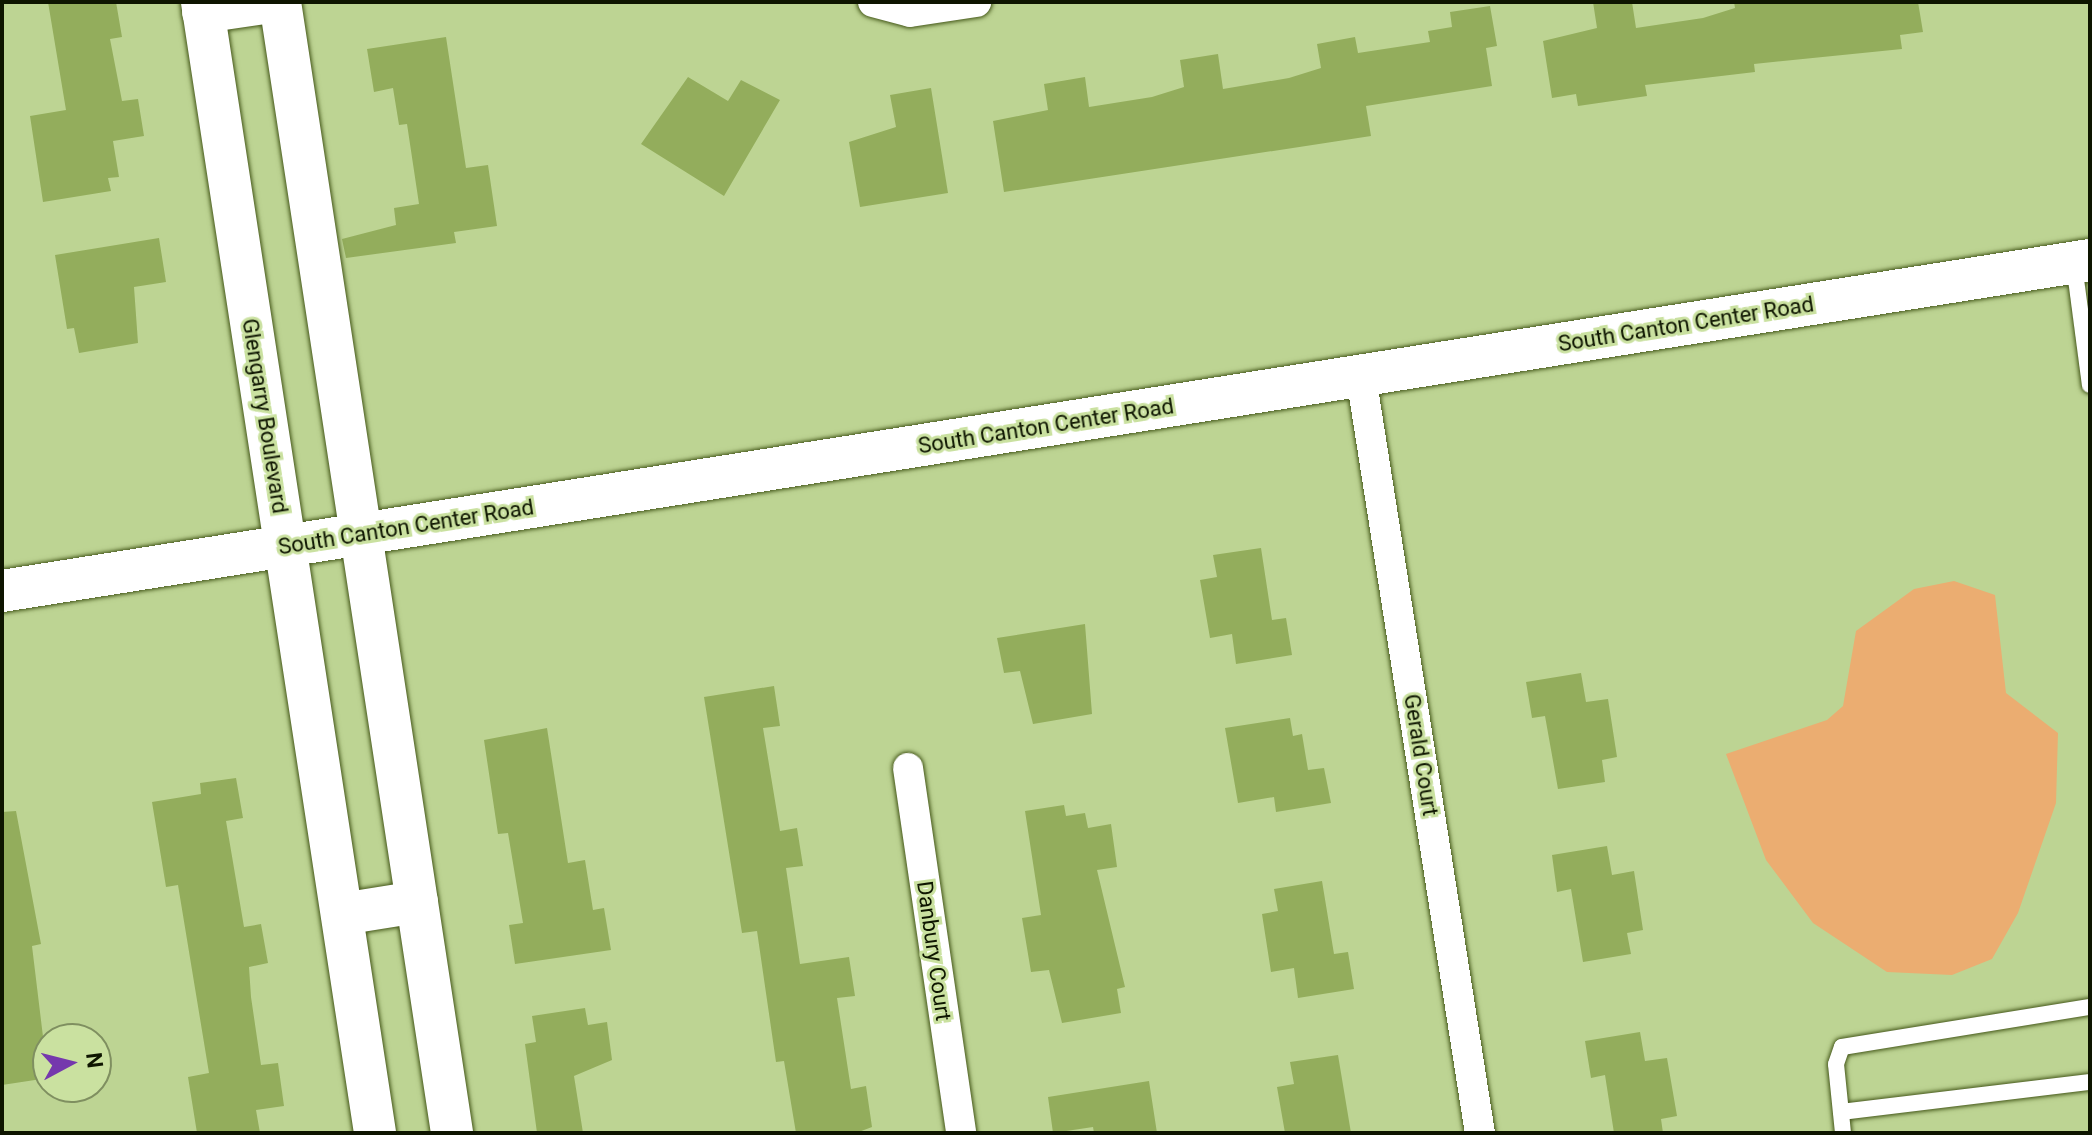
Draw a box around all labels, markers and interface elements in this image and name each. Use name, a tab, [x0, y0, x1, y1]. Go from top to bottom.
street label: South Canton Center Road	[1556, 291, 1816, 357]
street label: Glengarry Boulevard	[237, 317, 293, 515]
street label: South Canton Center Road	[916, 393, 1176, 459]
street label: South Canton Center Road	[276, 494, 536, 560]
street label: Gerald Court	[1398, 692, 1444, 818]
street label: Danbury Court	[911, 879, 957, 1023]
north arrow	[32, 1023, 112, 1103]
text: N	[81, 1051, 108, 1069]

